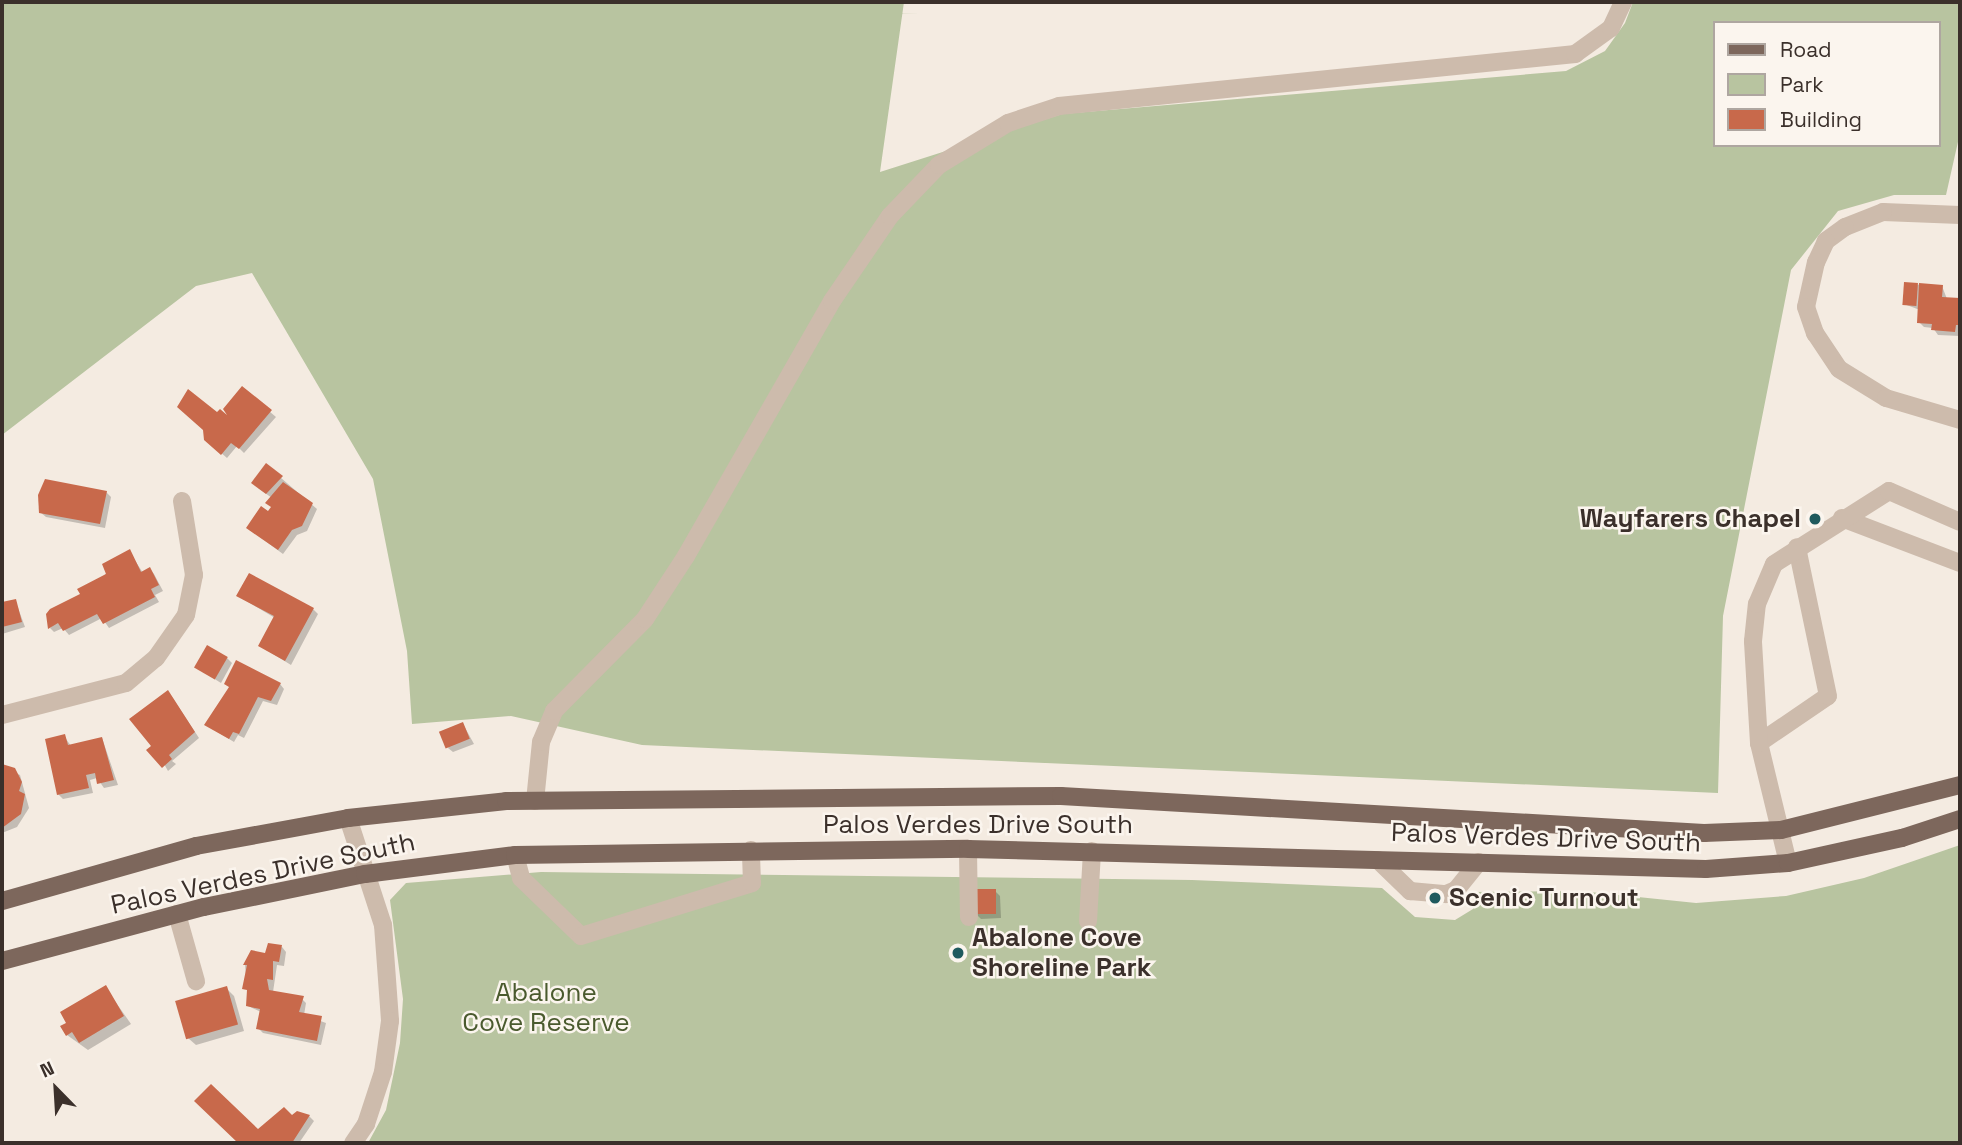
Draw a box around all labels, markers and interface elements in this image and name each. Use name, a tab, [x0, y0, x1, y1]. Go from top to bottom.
legend	[1714, 21, 1941, 147]
text: Road	[1780, 36, 1832, 63]
text: Park	[1780, 71, 1824, 98]
text: Building	[1780, 106, 1862, 133]
place label: Wayfarers Chapel	[1580, 503, 1801, 535]
marker: Wayfarers Chapel	[1807, 511, 1823, 527]
street label: Palos Verdes Drive South	[823, 809, 1133, 841]
street label: Palos Verdes Drive South	[1390, 817, 1702, 859]
street label: Palos Verdes Drive South	[108, 826, 418, 922]
place label: Scenic Turnout	[1449, 882, 1639, 914]
marker: Scenic Turnout	[1427, 890, 1443, 906]
place label: Abalone Cove Shoreline Park	[972, 922, 1151, 984]
marker: Abalone Cove Shoreline Park	[950, 945, 966, 961]
park label: Abalone Cove Reserve	[462, 977, 630, 1038]
north arrow	[21, 1054, 91, 1124]
text: N	[36, 1055, 58, 1083]

